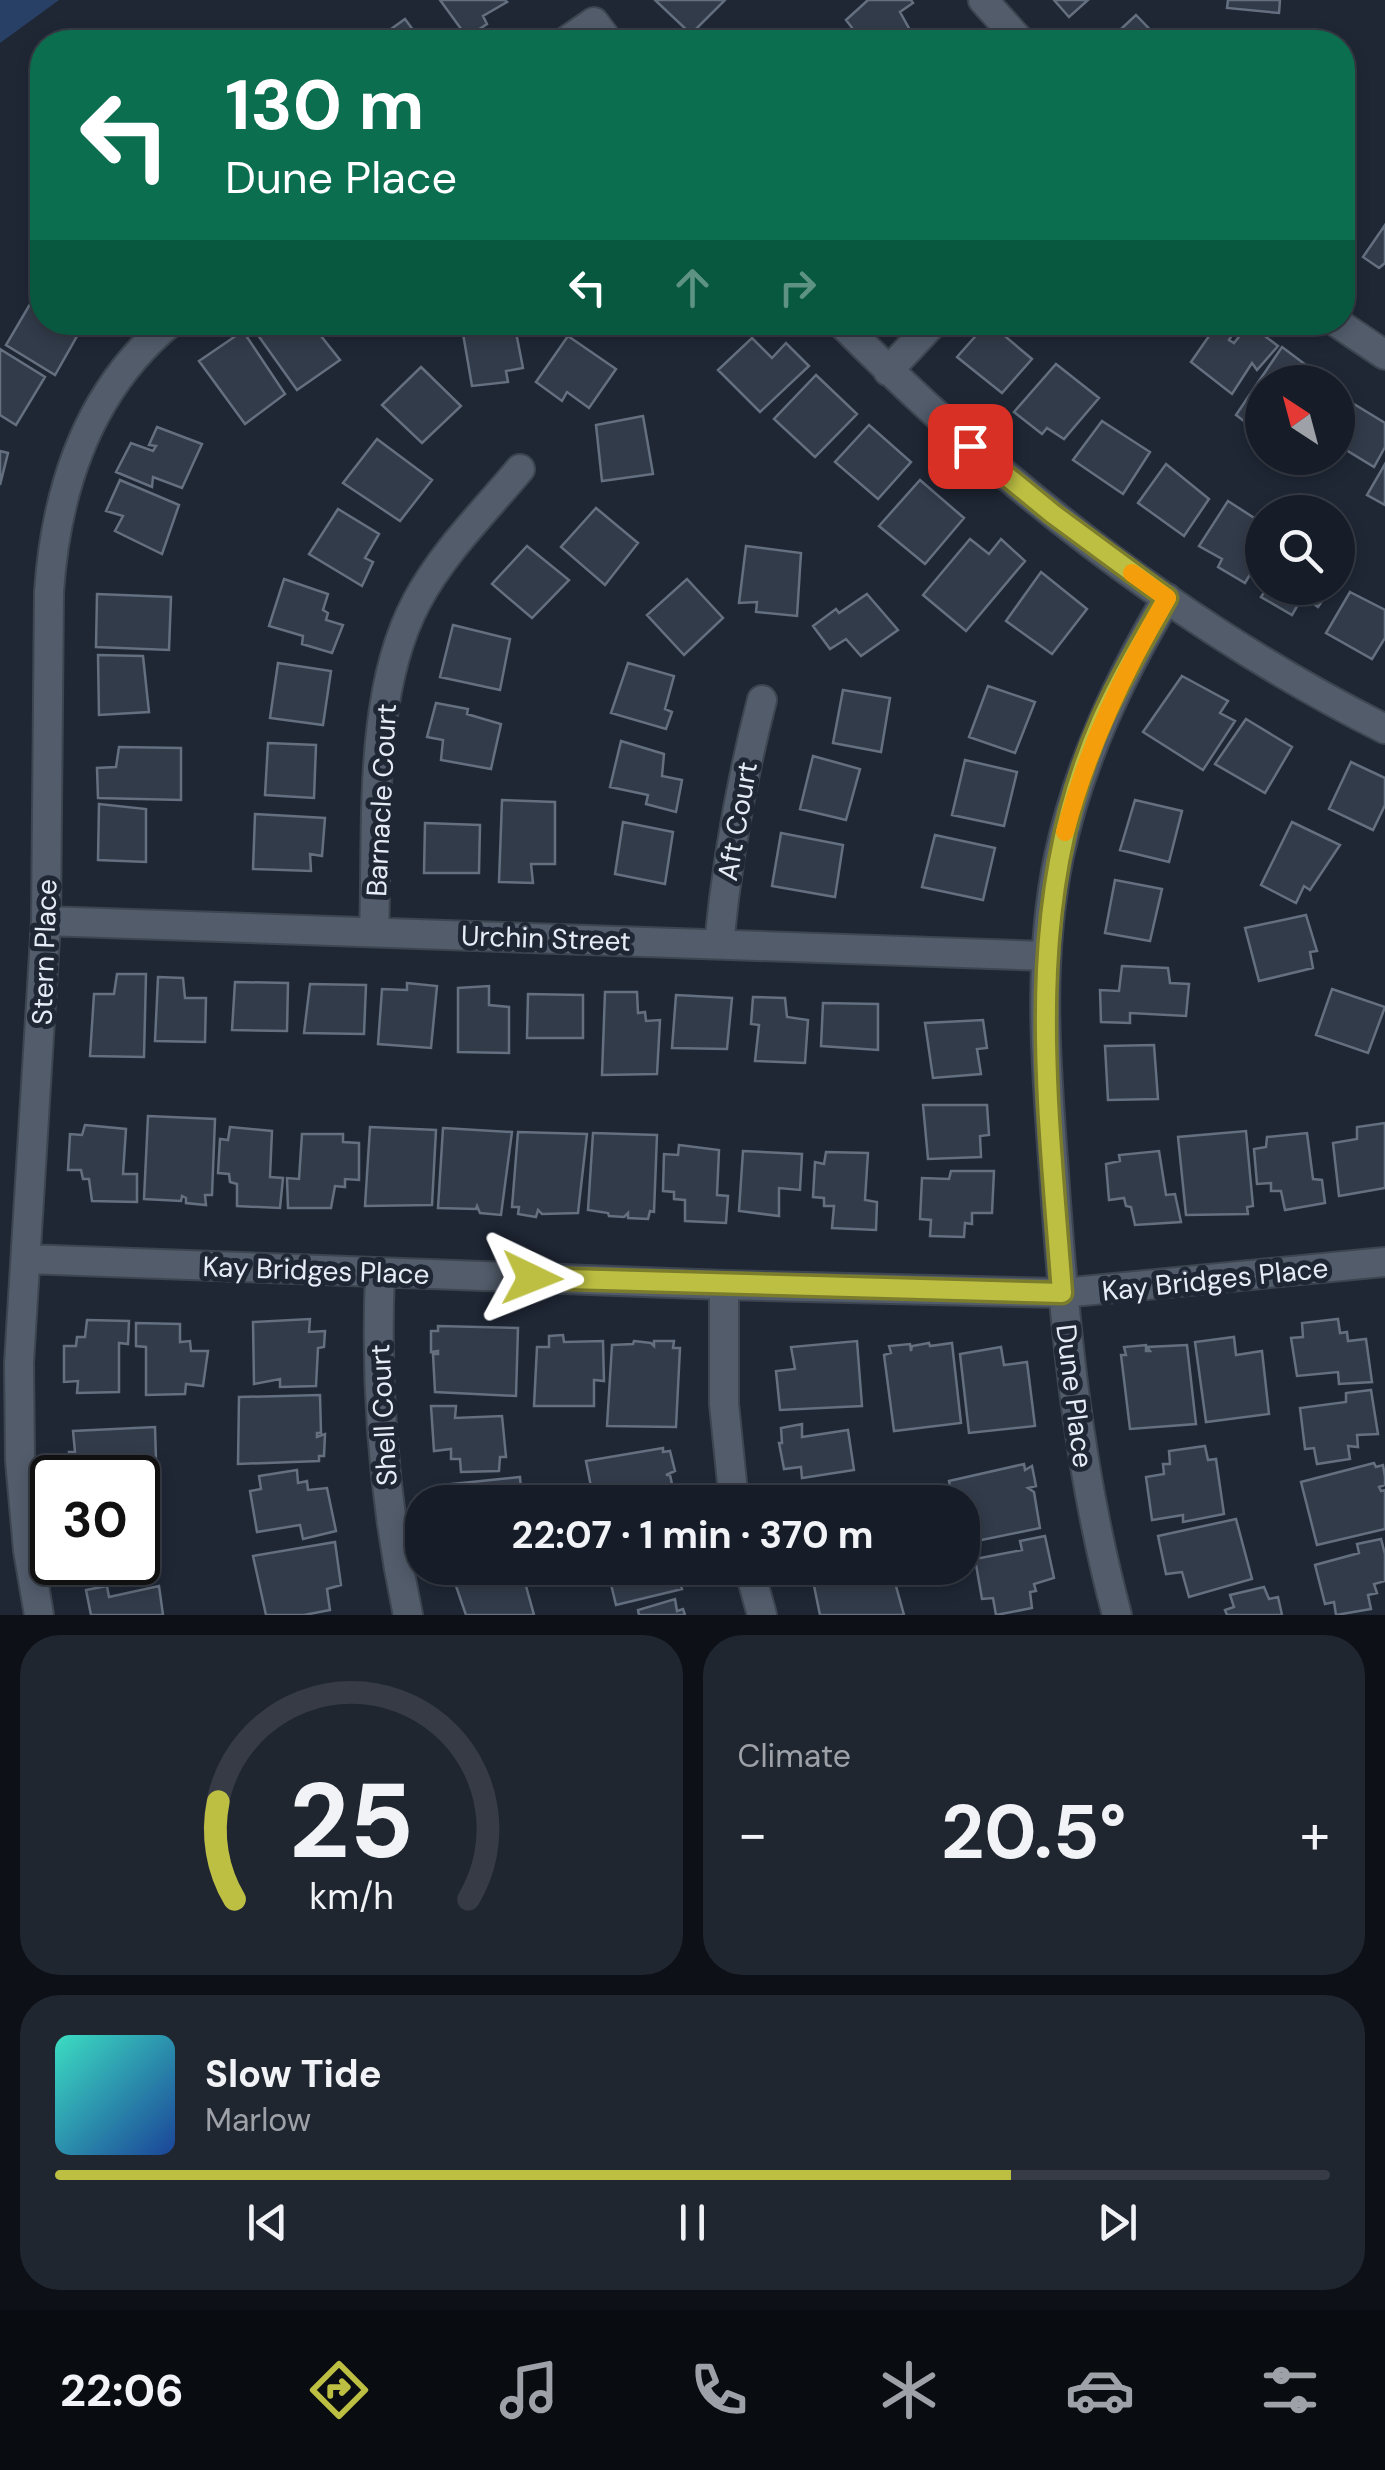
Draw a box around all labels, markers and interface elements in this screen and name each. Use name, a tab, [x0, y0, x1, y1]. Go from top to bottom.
text: 130 m	[225, 60, 424, 151]
icon: left	[60, 70, 190, 200]
text: Dune Place	[225, 148, 457, 207]
icon: left	[560, 260, 615, 315]
icon: ahead	[665, 260, 720, 315]
icon: right	[770, 260, 825, 315]
north arrow	[1245, 365, 1355, 475]
map controls	[1245, 365, 1355, 605]
pin	[928, 404, 1013, 489]
icon: arrive	[943, 419, 998, 474]
button: search	[1245, 495, 1355, 605]
street label: Barnacle Court	[358, 702, 405, 898]
street label: Aft Court	[709, 759, 766, 883]
street label: Stern Place	[23, 878, 66, 1026]
street label: Urchin Street	[460, 917, 632, 960]
position arrow	[480, 1226, 584, 1330]
street label: Kay Bridges Place	[202, 1248, 430, 1293]
street label: Kay Bridges Place	[1100, 1249, 1330, 1310]
street label: Dune Place	[1047, 1322, 1102, 1470]
street label: Shell Court	[361, 1343, 406, 1487]
speed limit sign: 30	[30, 1455, 160, 1585]
text: 22:07 · 1 min · 370 m	[512, 1510, 873, 1560]
text: Climate	[738, 1735, 851, 1777]
text: 25	[289, 1754, 414, 1889]
text: 20.5°	[941, 1784, 1127, 1881]
text: −	[738, 1798, 768, 1870]
text: +	[1300, 1798, 1330, 1870]
text: km/h	[309, 1874, 393, 1920]
text: Slow Tide	[205, 2049, 382, 2099]
text: Marlow	[205, 2099, 311, 2141]
icon: previous	[240, 2195, 295, 2250]
icon: pause	[665, 2195, 720, 2250]
icon: next	[1090, 2195, 1145, 2250]
icon: directions	[304, 2355, 374, 2425]
icon: music	[494, 2355, 564, 2425]
icon: phone	[684, 2355, 754, 2425]
icon: climate	[874, 2355, 944, 2425]
icon: car	[1065, 2355, 1135, 2425]
icon: filters	[1255, 2355, 1325, 2425]
text: 22:06	[60, 2361, 184, 2420]

